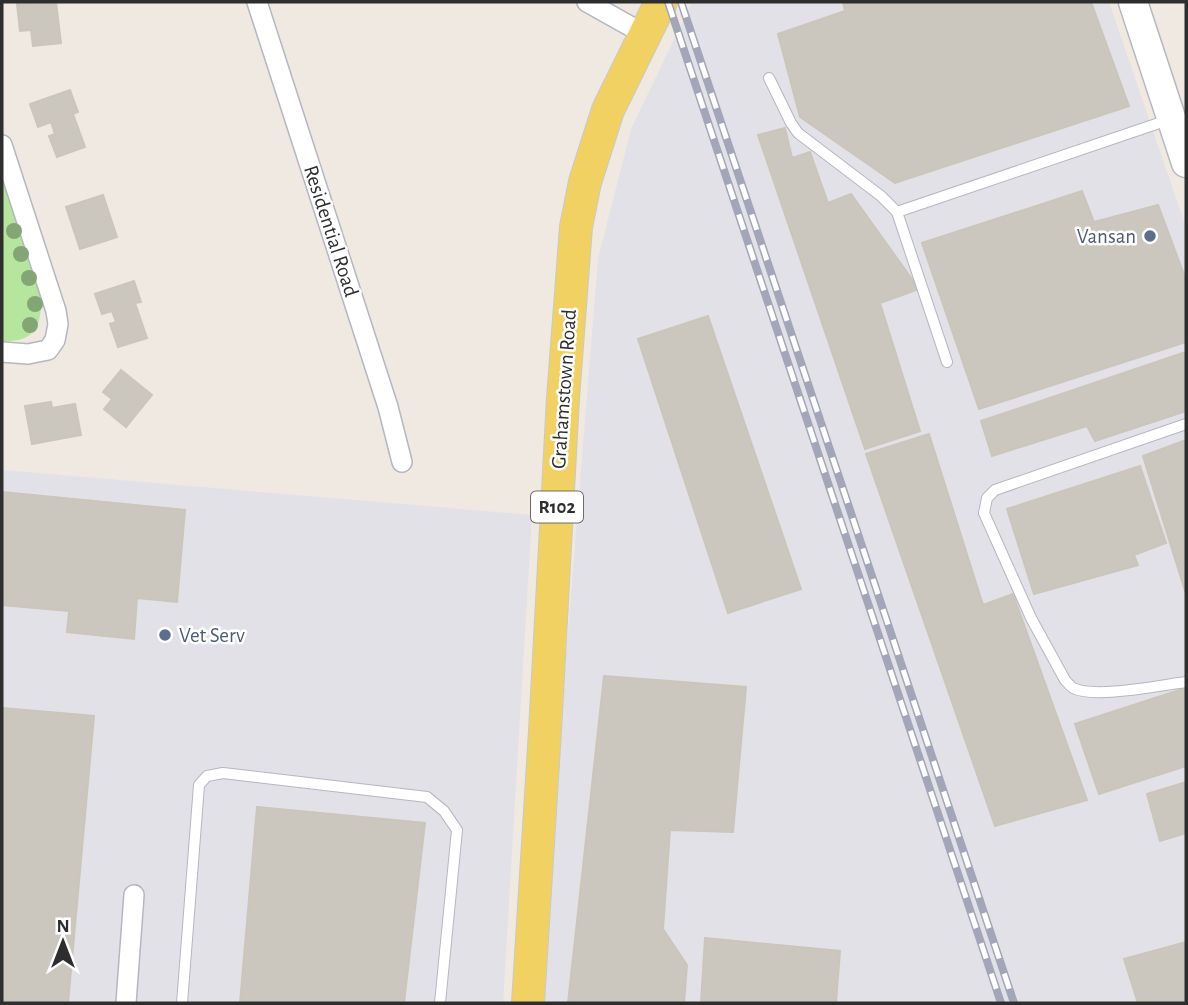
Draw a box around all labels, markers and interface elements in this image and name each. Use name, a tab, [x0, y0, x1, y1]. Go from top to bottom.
street label: Residential Road	[300, 163, 362, 299]
place label: Vansan	[1077, 226, 1136, 247]
marker: Vansan	[1142, 228, 1158, 244]
street label: Grahamstown Road	[548, 308, 580, 470]
road number: R102	[531, 492, 583, 522]
place label: Vet Serv	[179, 625, 245, 646]
marker: Vet Serv	[157, 627, 173, 643]
north arrow	[28, 907, 98, 977]
text: N	[56, 917, 70, 936]

